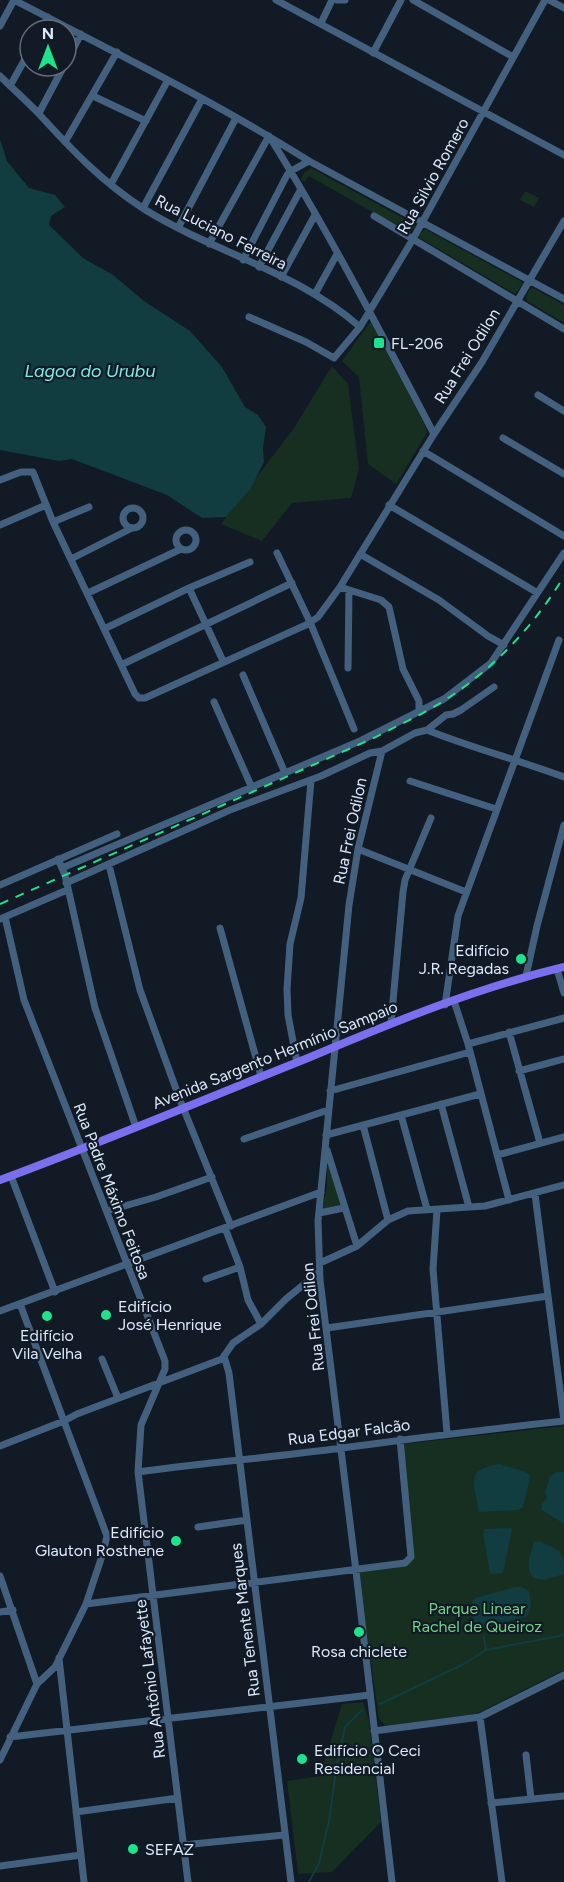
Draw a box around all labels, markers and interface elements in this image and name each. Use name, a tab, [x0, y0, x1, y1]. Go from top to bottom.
north arrow	[18, 18, 78, 78]
text: N	[42, 24, 54, 43]
street label: Rua Silvio Romero	[393, 115, 473, 237]
street label: Rua Luciano Ferreira	[152, 191, 290, 273]
street label: Rua Frei Odilon	[430, 305, 504, 407]
place label: FL-206	[391, 334, 443, 353]
marker: FL-206	[372, 336, 386, 350]
water label: Lagoa do Urubu	[25, 360, 155, 382]
street label: Rua Frei Odilon	[329, 776, 371, 886]
place label: Edifício J.R. Regadas	[419, 941, 509, 978]
marker: Edifício J.R. Regadas	[514, 952, 528, 966]
street label: Avenida Sargento Hermínio Sampaio	[150, 997, 400, 1113]
street label: Rua Padre Máximo Feitosa	[70, 1100, 154, 1282]
street label: Rua Frei Odilon	[298, 1262, 328, 1372]
place label: Edifício José Henrique	[118, 1297, 222, 1334]
marker: Edifício José Henrique	[99, 1308, 113, 1322]
marker: Edifício Vila Velha	[40, 1309, 54, 1323]
place label: Edifício Vila Velha	[12, 1326, 82, 1363]
street label: Rua Edgar Falcão	[287, 1415, 411, 1449]
place label: Edifício Glauton Rosthene	[35, 1523, 164, 1560]
marker: Edifício Glauton Rosthene	[169, 1534, 183, 1548]
street label: Rua Tenente Marques	[226, 1542, 264, 1698]
street label: Rua Antônio Lafayette	[131, 1598, 169, 1760]
park label: Parque Linear Rachel de Queiroz	[412, 1599, 542, 1636]
marker: Rosa chiclete	[352, 1625, 366, 1639]
place label: Rosa chiclete	[311, 1642, 407, 1661]
place label: Edifício O Ceci Residencial	[314, 1741, 421, 1778]
marker: Edifício O Ceci Residencial	[295, 1752, 309, 1766]
place label: SEFAZ	[145, 1840, 194, 1859]
marker: SEFAZ	[126, 1842, 140, 1856]

